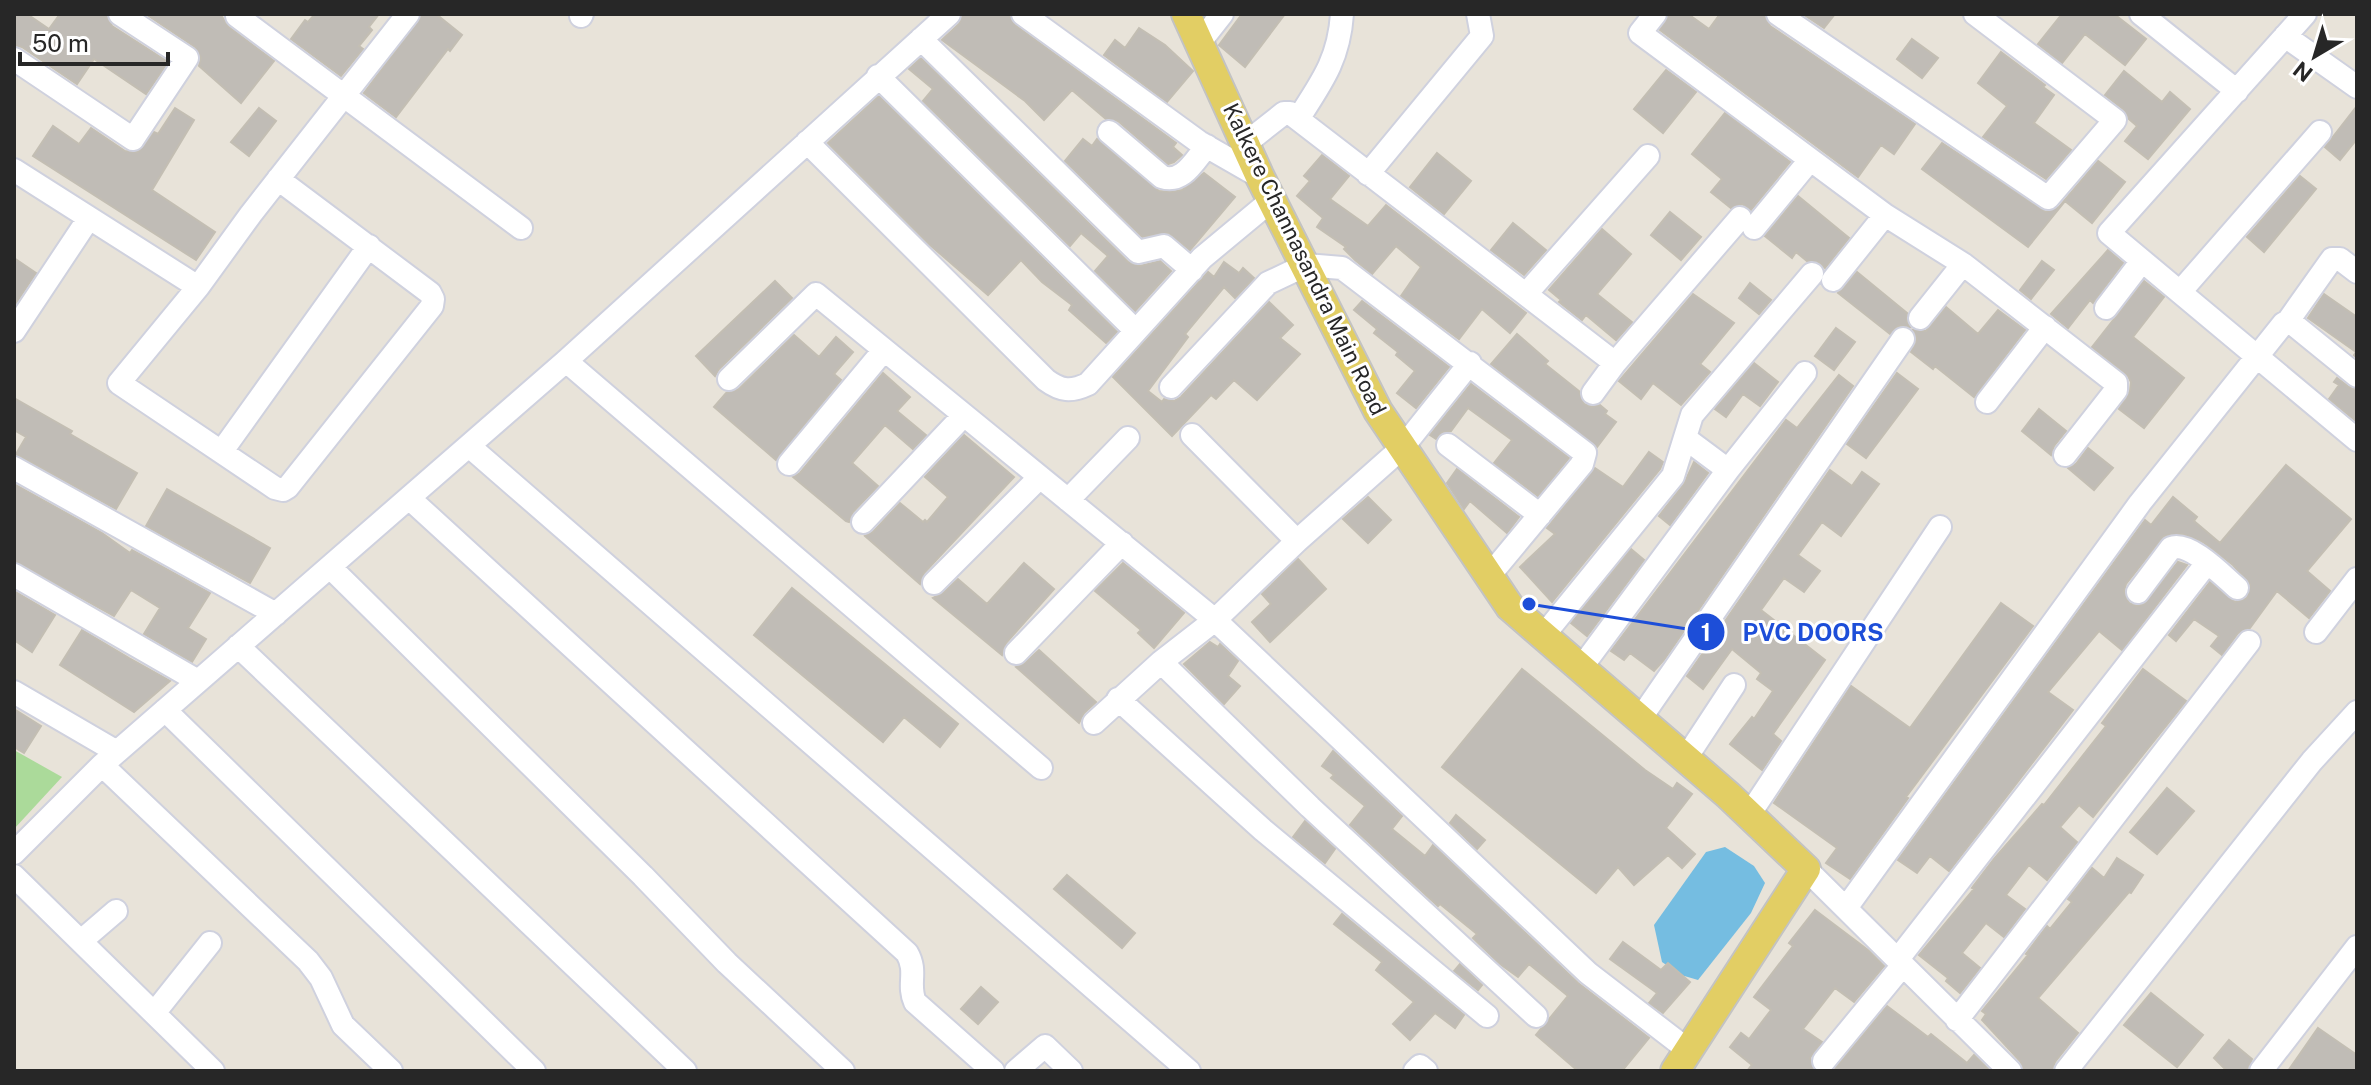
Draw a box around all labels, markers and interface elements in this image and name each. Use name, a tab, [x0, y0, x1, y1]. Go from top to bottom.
scale bar	[20, 16, 168, 66]
north arrow	[2275, 16, 2355, 96]
text: 50 m	[32, 29, 89, 57]
text: N	[2288, 56, 2317, 87]
street label: Kalkere Channasandra Main Road	[1218, 99, 1392, 419]
callout: PVC DOORS	[1686, 608, 1899, 656]
text: 1	[1701, 618, 1711, 646]
text: PVC DOORS	[1742, 618, 1884, 646]

